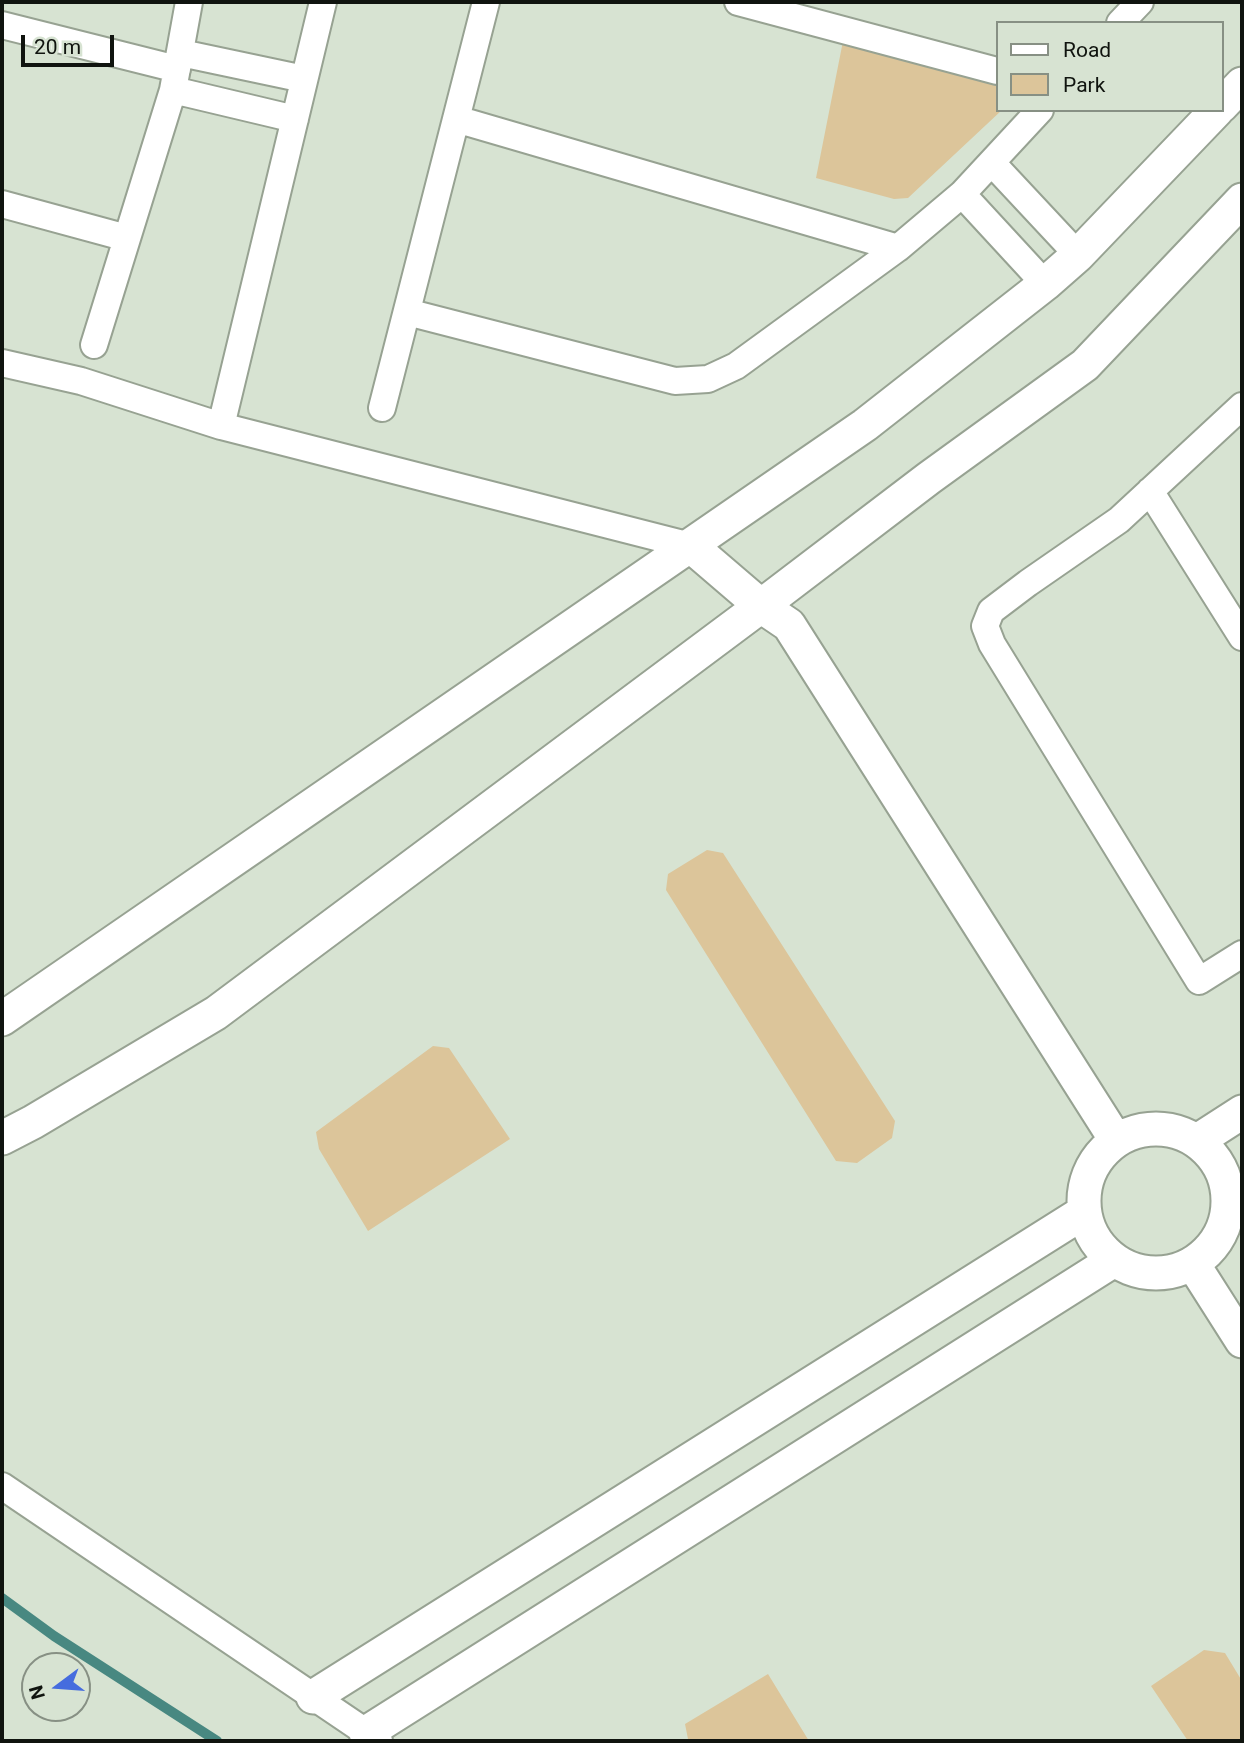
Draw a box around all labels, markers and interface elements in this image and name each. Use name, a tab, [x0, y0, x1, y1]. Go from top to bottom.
scale bar	[24, 21, 117, 65]
legend	[996, 21, 1223, 112]
text: 20 m	[34, 35, 81, 59]
text: Road	[1063, 38, 1111, 62]
text: Park	[1063, 73, 1105, 97]
north arrow	[21, 1652, 91, 1722]
text: N	[24, 1683, 50, 1702]

